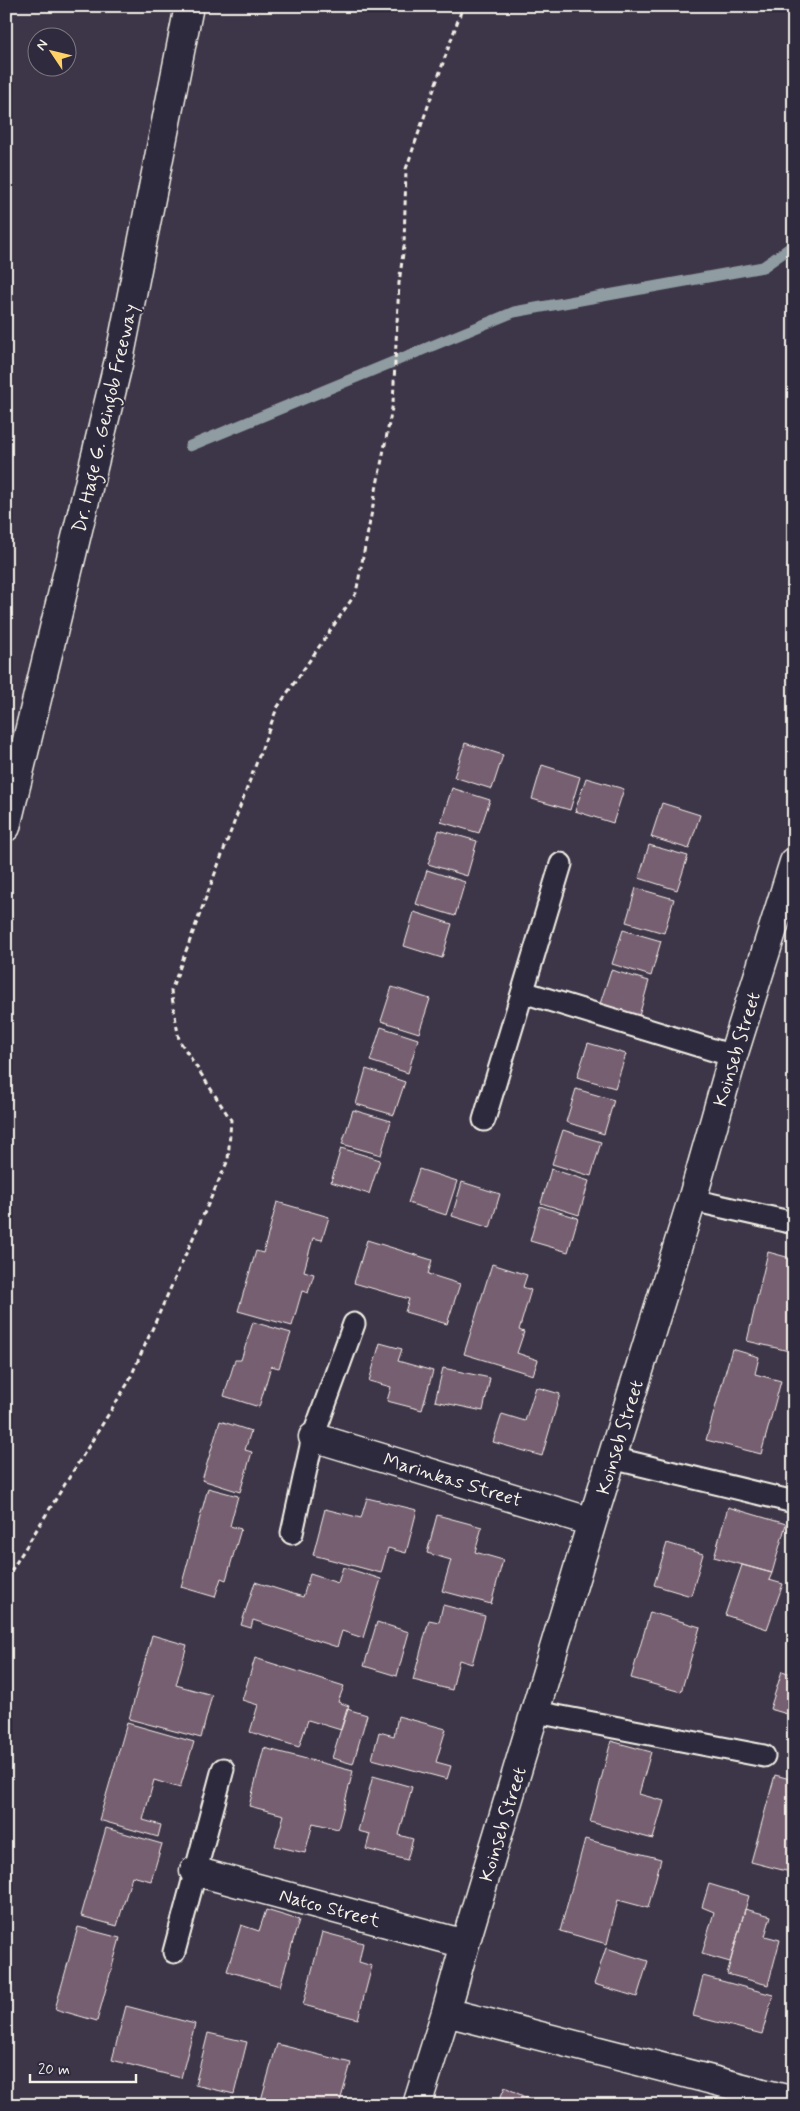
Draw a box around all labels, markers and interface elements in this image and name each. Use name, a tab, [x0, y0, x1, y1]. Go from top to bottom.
north arrow	[28, 28, 78, 78]
text: N	[32, 36, 52, 54]
street label: Dr. Hage G. Geingob Freeway	[67, 302, 147, 536]
street label: Koinseb Street	[708, 989, 767, 1110]
street label: Koinseb Street	[591, 1377, 650, 1498]
street label: Marinkas Street	[380, 1447, 525, 1513]
street label: Koinseb Street	[474, 1764, 533, 1885]
street label: Natco Street	[276, 1883, 383, 1934]
scale bar	[30, 2051, 136, 2083]
text: 20 m	[38, 2060, 70, 2080]

